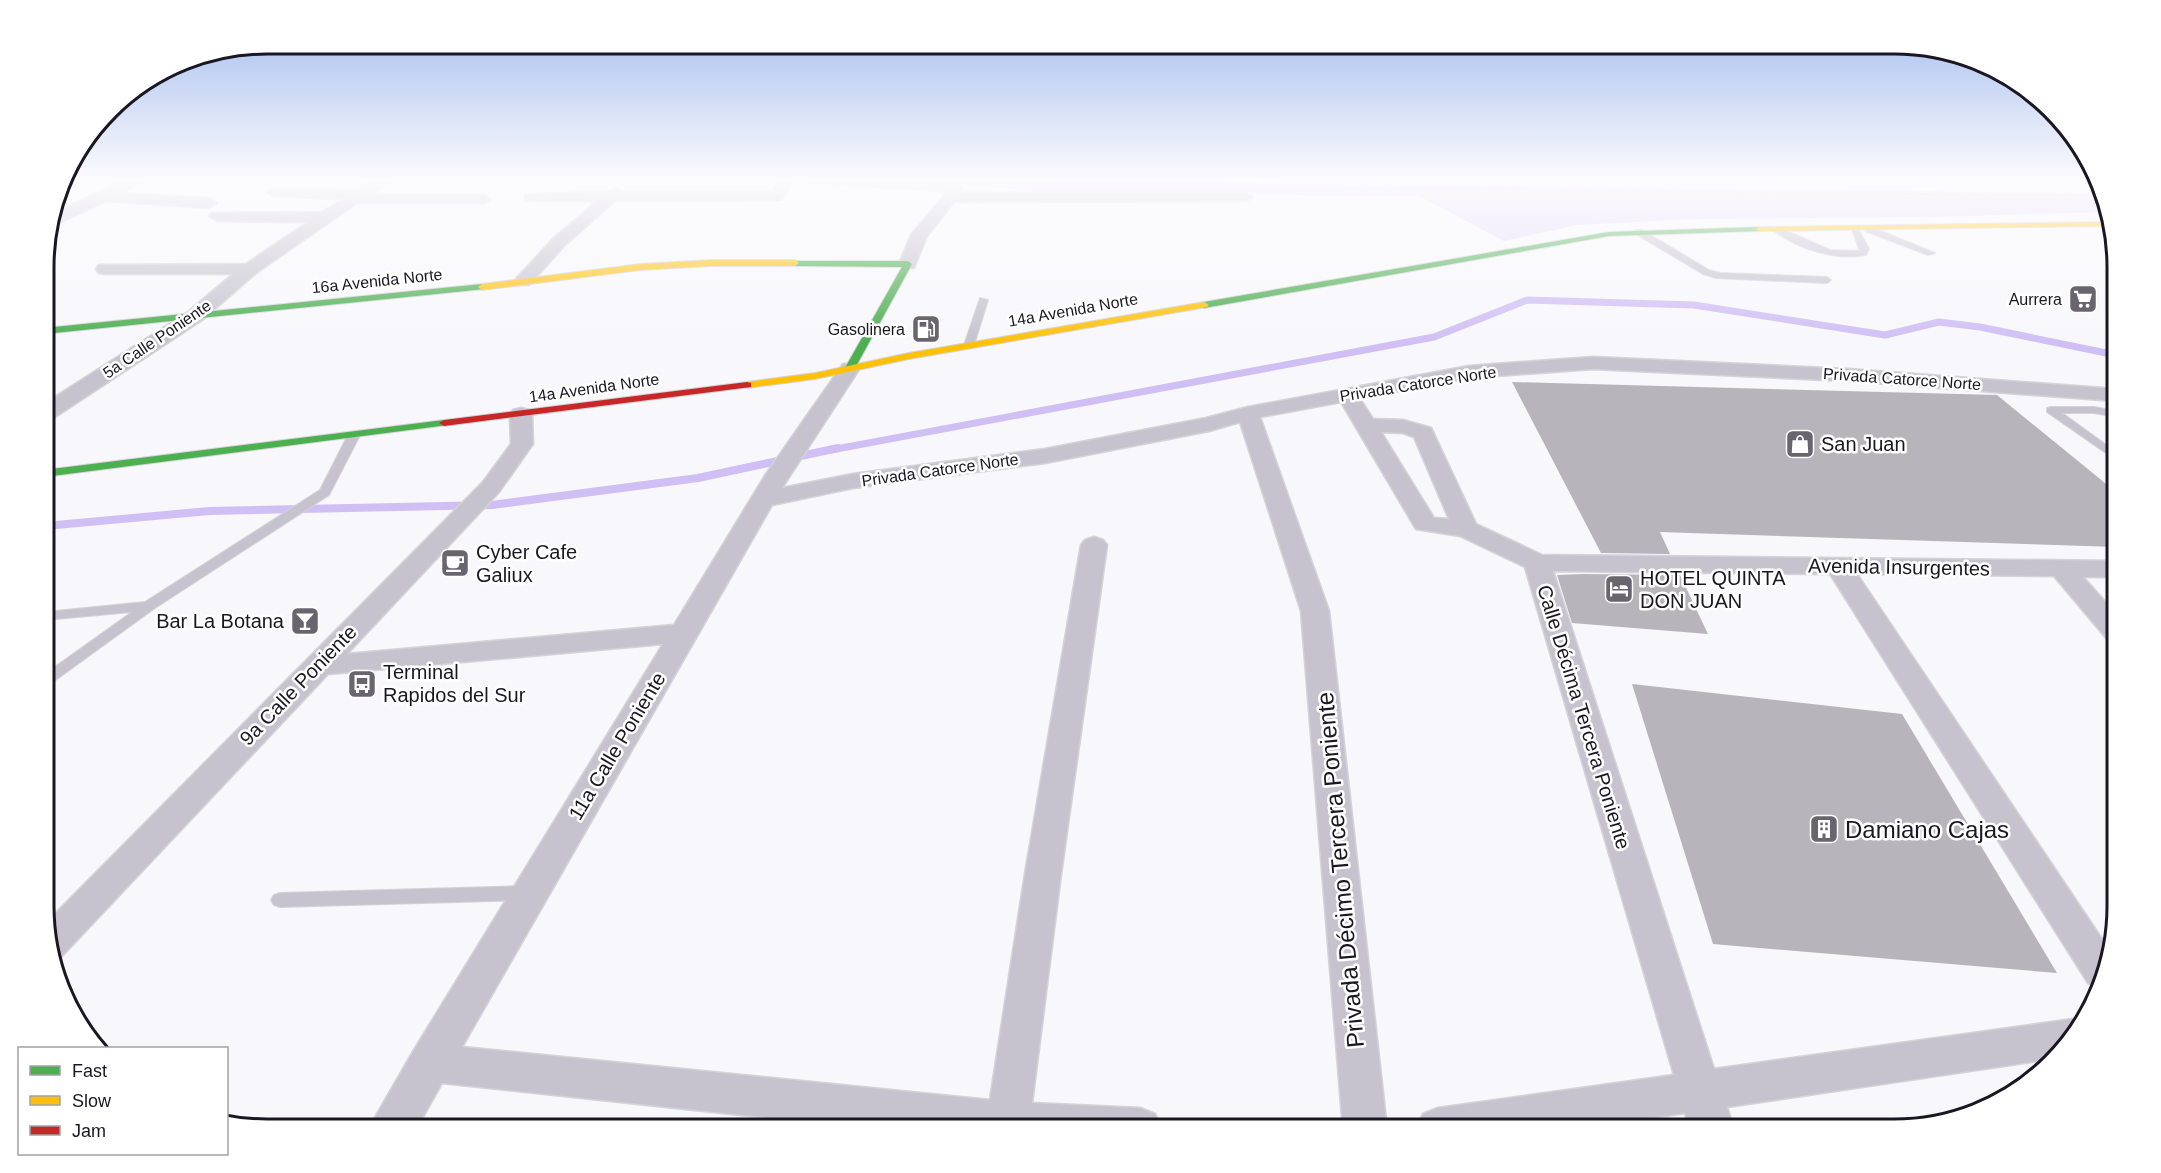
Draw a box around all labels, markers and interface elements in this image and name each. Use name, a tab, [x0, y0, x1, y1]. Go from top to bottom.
street label: 16a Avenida Norte	[311, 266, 443, 296]
supermarket icon: Aurrera	[2067, 283, 2099, 315]
street label: 14a Avenida Norte	[1007, 290, 1139, 330]
place label: Aurrera	[2009, 291, 2062, 308]
street label: 5a Calle Poniente	[100, 297, 214, 381]
fuel station icon: Gasolinera	[910, 313, 942, 345]
place label: Gasolinera	[828, 321, 905, 338]
street label: Privada Catorce Norte	[1338, 363, 1498, 405]
street label: Privada Catorce Norte	[1822, 365, 1982, 393]
street label: 14a Avenida Norte	[528, 370, 660, 406]
shop icon: San Juan	[1784, 428, 1816, 460]
place label: San Juan	[1821, 433, 1906, 455]
street label: Privada Catorce Norte	[860, 451, 1020, 489]
place label: Cyber Cafe Galiux	[476, 541, 577, 586]
cafe icon: Cyber Cafe Galiux	[439, 547, 471, 579]
street label: Avenida Insurgentes	[1808, 554, 1990, 580]
place label: HOTEL QUINTA DON JUAN	[1640, 567, 1786, 612]
hotel icon: HOTEL QUINTA DON JUAN	[1603, 573, 1635, 605]
street label: Calle Décima Tercera Poniente	[1533, 582, 1635, 852]
bar icon: Bar La Botana	[289, 605, 321, 637]
place label: Bar La Botana	[156, 610, 285, 632]
street label: 9a Calle Poniente	[235, 621, 361, 749]
place label: Terminal Rapidos del Sur	[383, 661, 526, 706]
bus stop icon: Terminal Rapidos del Sur	[346, 668, 378, 700]
street label: 11a Calle Poniente	[564, 669, 670, 823]
street label: Privada Décimo Tercera Poniente	[1311, 691, 1369, 1049]
building icon: Damiano Cajas	[1808, 813, 1840, 845]
place label: Damiano Cajas	[1845, 816, 2009, 843]
legend	[18, 1047, 228, 1155]
text: Fast	[72, 1061, 107, 1081]
text: Slow	[72, 1091, 112, 1111]
text: Jam	[72, 1121, 106, 1141]

